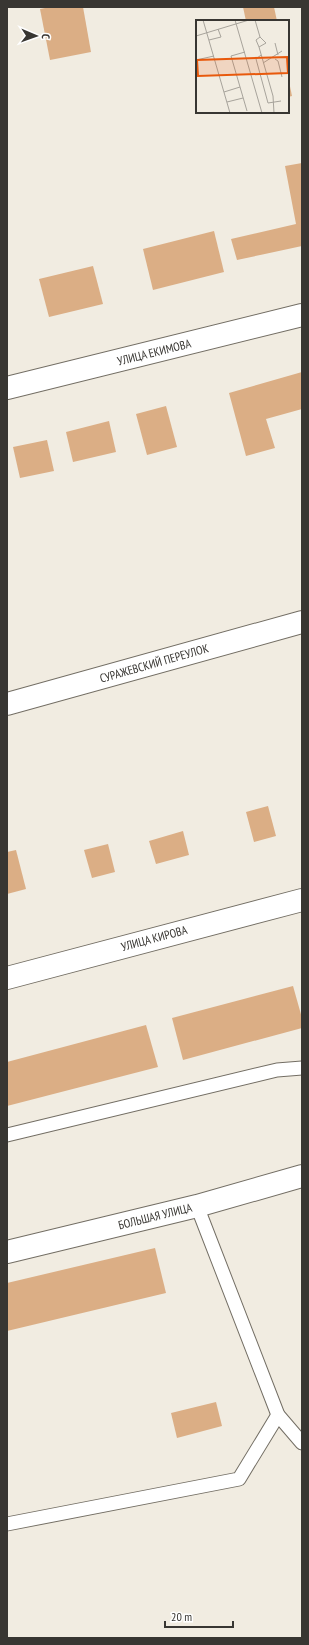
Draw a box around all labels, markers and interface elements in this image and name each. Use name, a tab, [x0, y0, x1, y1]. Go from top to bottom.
north arrow	[16, 16, 56, 56]
inset map	[196, 20, 289, 113]
text: С	[39, 34, 53, 39]
street label: УЛИЦА ЕКИМОВА	[116, 336, 193, 368]
street label: СУРАЖЕВСКИЙ ПЕРЕУЛОК	[98, 640, 210, 686]
street label: УЛИЦА КИРОВА	[119, 922, 189, 954]
street label: БОЛЬШАЯ УЛИЦА	[117, 1200, 194, 1232]
scale bar	[165, 1603, 233, 1629]
text: 20 m	[171, 1609, 192, 1624]

